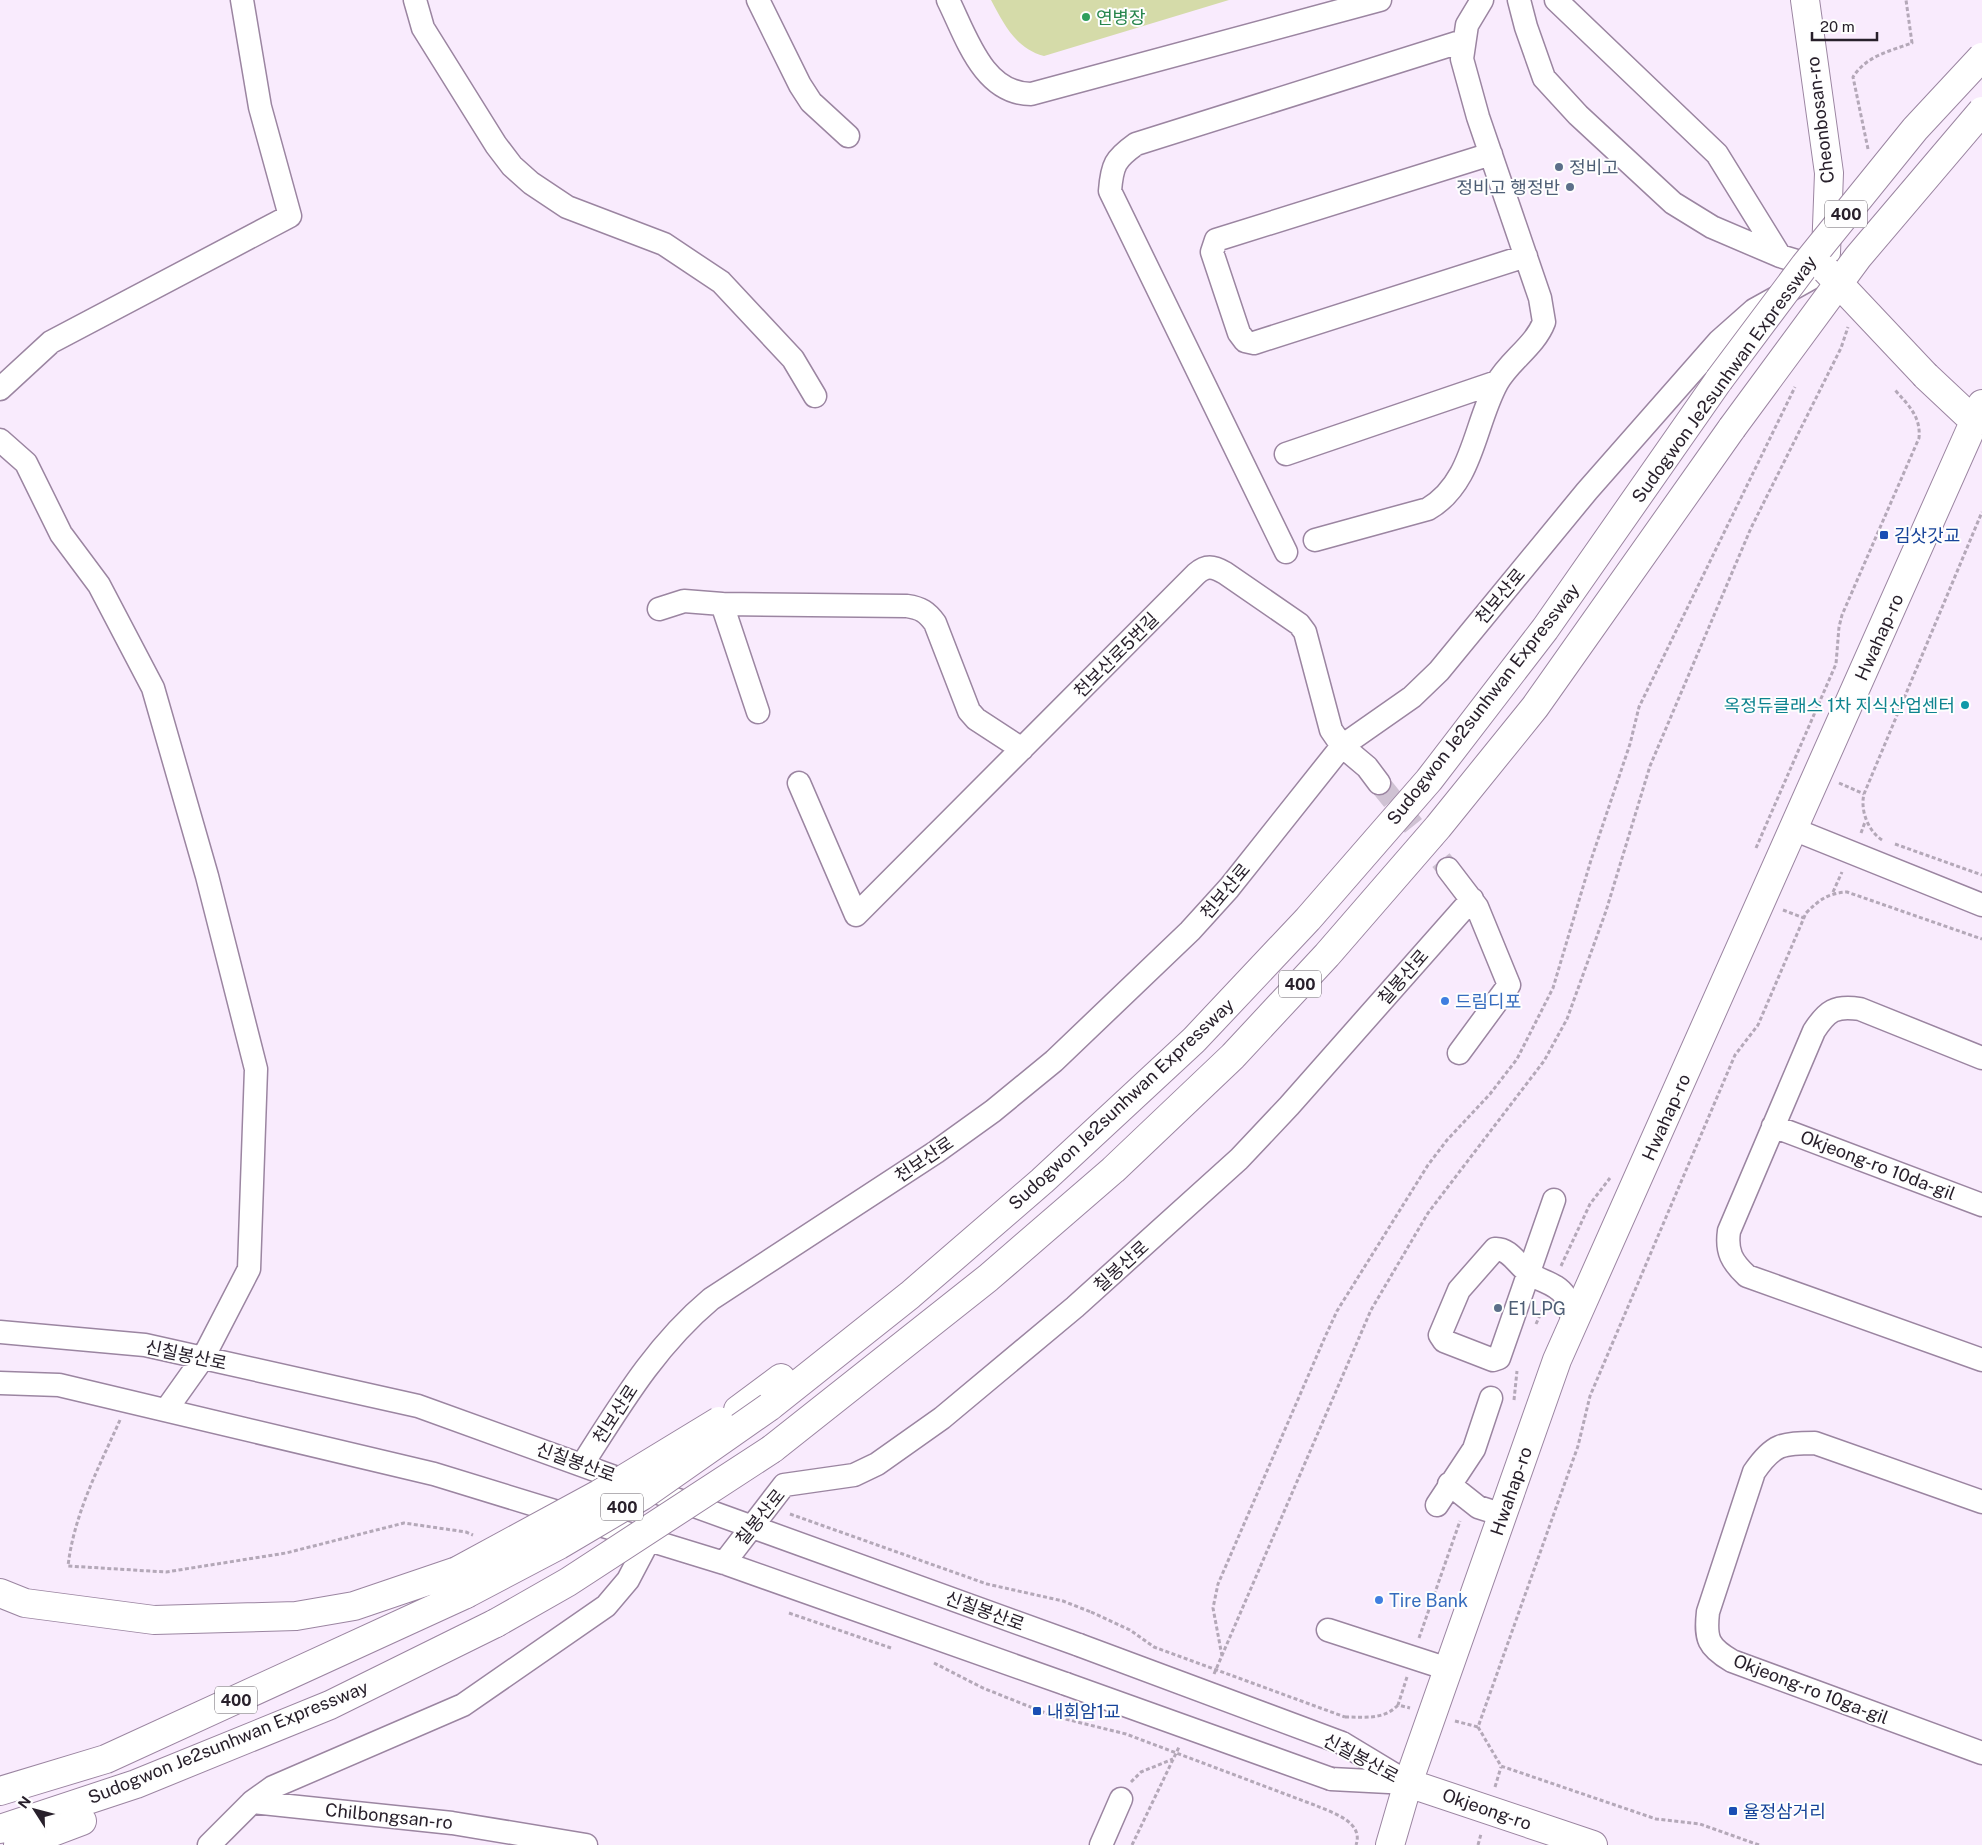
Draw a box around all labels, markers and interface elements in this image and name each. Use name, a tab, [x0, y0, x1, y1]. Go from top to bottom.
place label: 연병장	[1096, 7, 1146, 28]
scale bar	[1812, 10, 1877, 42]
marker: 연병장	[1080, 11, 1092, 23]
text: 20 m	[1820, 18, 1855, 35]
street label: Cheonbosan-ro	[1802, 55, 1838, 185]
place label: 정비고	[1569, 157, 1619, 178]
marker: 정비고	[1553, 161, 1565, 173]
place label: 정비고 행정반	[1456, 177, 1560, 198]
marker: 정비고 행정반	[1564, 181, 1576, 193]
road number: 400	[1825, 200, 1867, 228]
street label: Sudogwon Je2sunhwan Expressway	[1627, 251, 1821, 507]
place label: 김삿갓교	[1894, 525, 1960, 546]
marker: 김삿갓교	[1878, 529, 1890, 541]
street label: 천보산로	[1471, 564, 1529, 628]
street label: Sudogwon Je2sunhwan Expressway	[1382, 579, 1584, 829]
street label: Hwahap-ro	[1851, 590, 1907, 684]
street label: 천보산로5번길	[1069, 608, 1163, 702]
place label: 옥정듀클래스 1차 지식산업센터	[1724, 695, 1955, 716]
marker: 옥정듀클래스 1차 지식산업센터	[1959, 699, 1971, 711]
street label: 천보산로	[1196, 859, 1254, 923]
street label: 칠봉산로	[1373, 945, 1433, 1009]
road number: 400	[1279, 971, 1321, 998]
place label: 드림디포	[1455, 991, 1521, 1012]
street label: Sudogwon Je2sunhwan Expressway	[1004, 994, 1238, 1214]
marker: 드림디포	[1439, 995, 1451, 1007]
street label: Hwahap-ro	[1638, 1070, 1694, 1164]
street label: Okjeong-ro 10da-gil	[1798, 1126, 1958, 1204]
street label: 천보산로	[891, 1132, 957, 1186]
street label: 칠봉산로	[1089, 1236, 1153, 1296]
place label: E1 LPG	[1508, 1298, 1566, 1319]
marker: E1 LPG	[1492, 1302, 1504, 1314]
street label: 신칠봉산로	[143, 1336, 229, 1374]
street label: 천보산로	[588, 1381, 642, 1447]
street label: 신칠봉산로	[533, 1438, 619, 1486]
street label: Hwahap-ro	[1486, 1444, 1536, 1538]
street label: 칠봉산로	[731, 1485, 789, 1549]
road number: 400	[601, 1494, 643, 1520]
street label: 신칠봉산로	[942, 1587, 1028, 1635]
place label: Tire Bank	[1389, 1590, 1468, 1611]
marker: Tire Bank	[1373, 1594, 1385, 1606]
street label: Okjeong-ro 10ga-gil	[1730, 1650, 1892, 1728]
street label: Sudogwon Je2sunhwan Expressway	[85, 1676, 371, 1808]
road number: 400	[215, 1686, 257, 1714]
place label: 내회암1교	[1047, 1701, 1121, 1722]
marker: 내회암1교	[1031, 1705, 1043, 1717]
street label: 신칠봉산로	[1320, 1729, 1402, 1787]
street label: Okjeong-ro	[1440, 1784, 1534, 1834]
north arrow	[10, 1785, 60, 1835]
text: N	[15, 1793, 34, 1811]
street label: Chilbongsan-ro	[324, 1799, 454, 1833]
place label: 율정삼거리	[1743, 1801, 1826, 1822]
marker: 율정삼거리	[1727, 1805, 1739, 1817]

